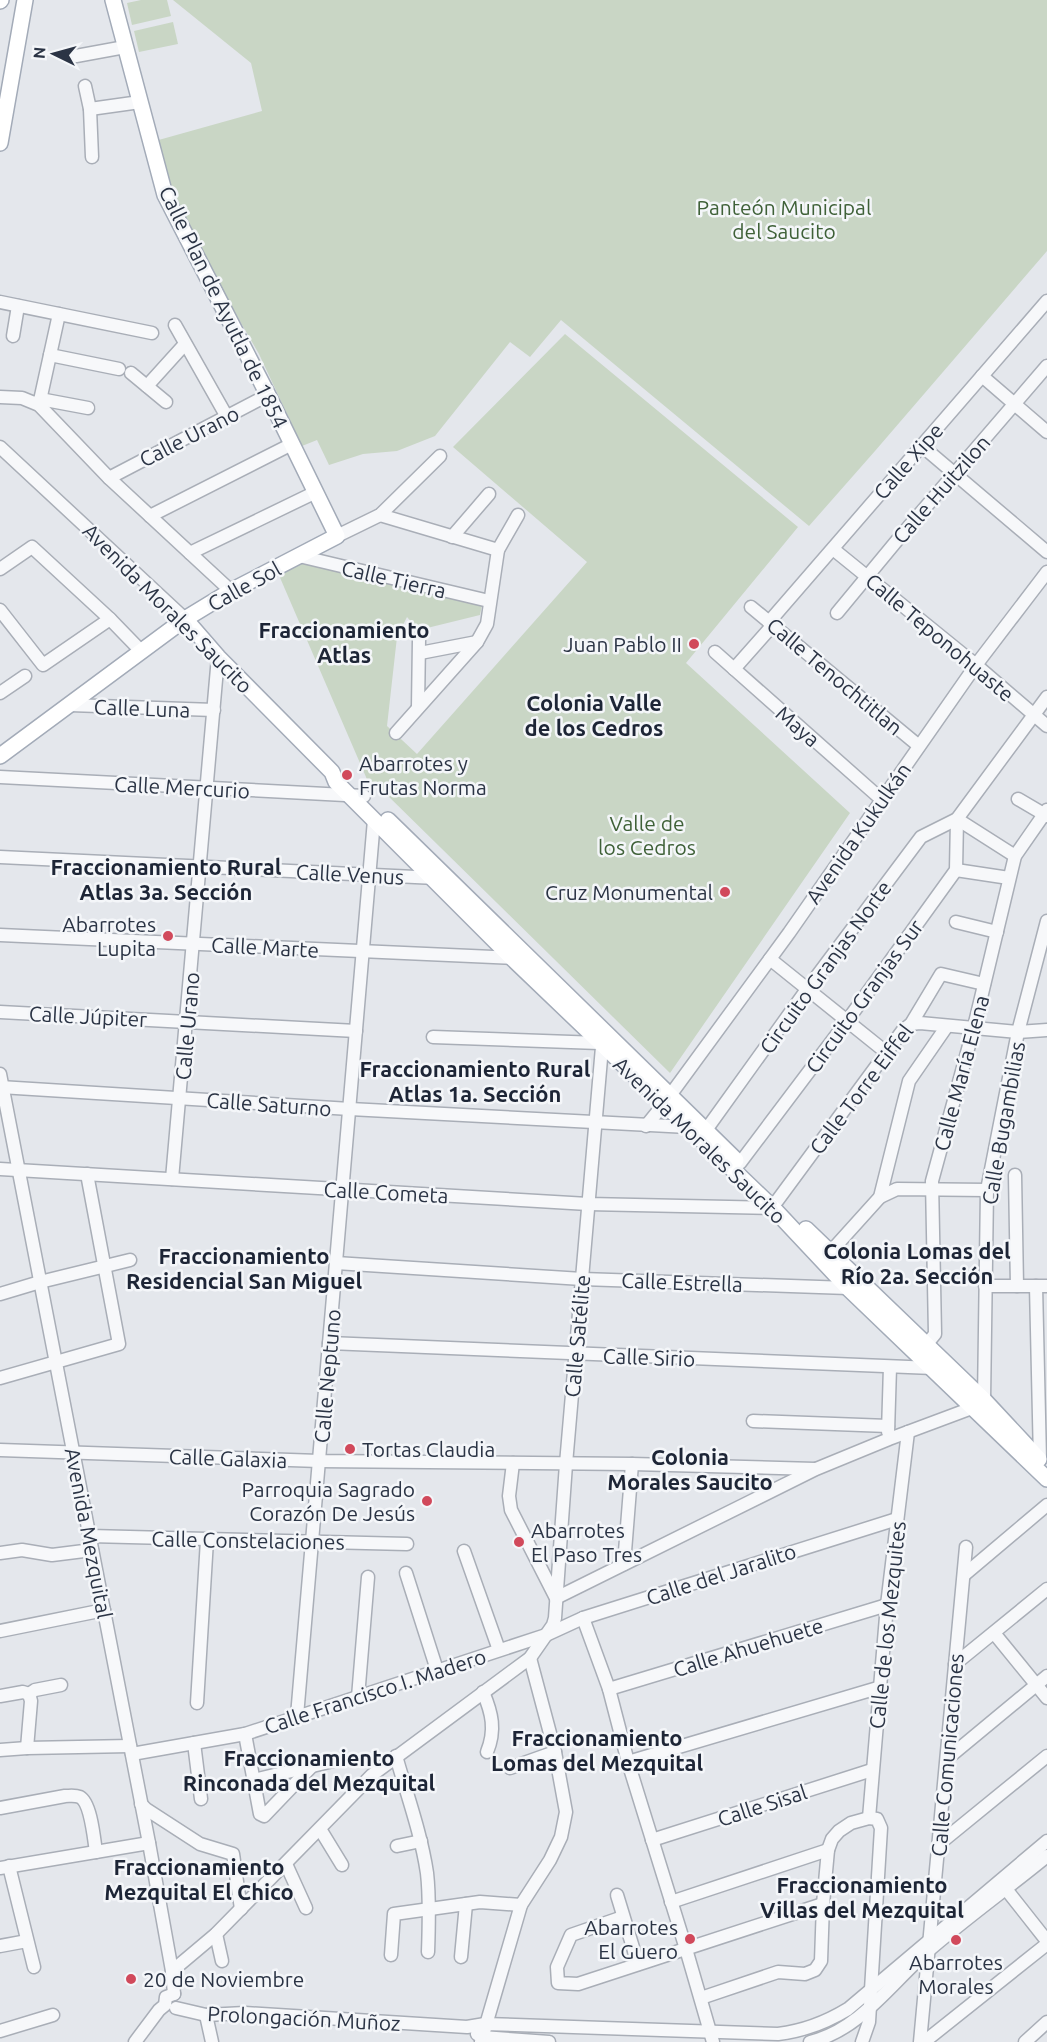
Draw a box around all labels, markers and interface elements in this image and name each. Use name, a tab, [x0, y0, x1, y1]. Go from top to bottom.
north arrow	[24, 24, 84, 84]
text: N	[30, 46, 49, 59]
street label: Calle Plan de Ayutla de 1854	[155, 182, 293, 432]
park label: Panteón Municipal del Saucito	[697, 195, 871, 243]
street label: Calle Urano	[135, 401, 243, 471]
street label: Calle Xipe	[868, 418, 948, 504]
street label: Calle Huitzilon	[887, 430, 995, 548]
street label: Avenida Morales Saucito	[78, 518, 258, 698]
street label: Calle Tierra	[339, 555, 449, 603]
street label: Calle Sol	[203, 556, 285, 616]
street label: Calle Teponohuaste	[861, 568, 1019, 706]
street label: Calle Tenochtitlan	[762, 612, 908, 740]
district label: Fraccionamiento Atlas	[258, 617, 430, 667]
place label: Juan Pablo II	[563, 632, 682, 656]
marker: Juan Pablo II	[687, 637, 701, 651]
district label: Colonia Valle de los Cedros	[525, 690, 663, 740]
street label: Calle Luna	[93, 694, 191, 722]
street label: Maya	[771, 701, 825, 751]
place label: Abarrotes y Frutas Norma	[359, 751, 487, 799]
street label: Avenida Kukulkán	[800, 758, 916, 908]
marker: Abarrotes y Frutas Norma	[340, 768, 354, 782]
street label: Calle Mercurio	[113, 771, 251, 803]
park label: Valle de los Cedros	[598, 811, 696, 859]
district label: Fraccionamiento Rural Atlas 3a. Sección	[51, 854, 282, 904]
street label: Calle Venus	[295, 859, 405, 889]
street label: Circuito Granjas Norte	[754, 876, 896, 1058]
place label: Cruz Monumental	[545, 880, 713, 904]
marker: Cruz Monumental	[718, 885, 732, 899]
place label: Abarrotes Lupita	[62, 912, 156, 960]
street label: Circuito Granjas Sur	[800, 915, 928, 1077]
marker: Abarrotes Lupita	[161, 929, 175, 943]
street label: Calle Marte	[210, 932, 320, 962]
street label: Calle Urano	[170, 971, 204, 1081]
street label: Calle María Elena	[929, 992, 993, 1154]
street label: Calle Júpiter	[28, 1001, 148, 1031]
street label: Calle Torre Eiffel	[804, 1019, 918, 1159]
street label: Calle Bugambilias	[977, 1040, 1029, 1206]
street label: Avenida Morales Saucito	[609, 1052, 791, 1228]
district label: Fraccionamiento Rural Atlas 1a. Sección	[360, 1056, 591, 1106]
street label: Calle Saturno	[206, 1088, 332, 1120]
street label: Calle Cometa	[323, 1177, 449, 1207]
district label: Colonia Lomas del Río 2a. Sección	[823, 1238, 1011, 1288]
district label: Fraccionamiento Residencial San Miguel	[126, 1243, 362, 1293]
street label: Calle Estrella	[621, 1268, 743, 1296]
street label: Calle Satélite	[560, 1274, 594, 1398]
street label: Calle Neptuno	[309, 1308, 345, 1444]
street label: Calle Sirio	[602, 1343, 696, 1371]
place label: Tortas Claudia	[362, 1437, 495, 1461]
marker: Tortas Claudia	[343, 1442, 357, 1456]
street label: Calle Galaxia	[168, 1444, 288, 1472]
district label: Colonia Morales Saucito	[607, 1444, 773, 1494]
street label: Avenida Mezquital	[61, 1446, 117, 1620]
place label: Parroquia Sagrado Corazón De Jesús	[241, 1477, 415, 1525]
marker: Parroquia Sagrado Corazón De Jesús	[420, 1494, 434, 1508]
place label: Abarrotes El Paso Tres	[531, 1518, 642, 1566]
street label: Calle de los Mezquites	[864, 1520, 910, 1730]
street label: Calle Constelaciones	[151, 1526, 345, 1554]
marker: Abarrotes El Paso Tres	[512, 1535, 526, 1549]
street label: Calle del Jaralito	[643, 1538, 799, 1610]
street label: Calle Ahuehuete	[670, 1613, 826, 1681]
street label: Calle Francisco I. Madero	[261, 1644, 489, 1738]
street label: Calle Comunicaciones	[926, 1652, 968, 1858]
district label: Fraccionamiento Lomas del Mezquital	[491, 1725, 703, 1775]
district label: Fraccionamiento Rinconada del Mezquital	[183, 1745, 436, 1795]
street label: Calle Sisal	[714, 1779, 810, 1831]
district label: Fraccionamiento Mezquital El Chico	[104, 1854, 294, 1904]
district label: Fraccionamiento Villas del Mezquital	[760, 1872, 964, 1922]
place label: Abarrotes El Guero	[584, 1915, 678, 1963]
marker: Abarrotes El Guero	[683, 1932, 697, 1946]
marker: Abarrotes Morales	[949, 1933, 963, 1947]
place label: Abarrotes Morales	[909, 1950, 1003, 1998]
place label: 20 de Noviembre	[143, 1967, 304, 1991]
marker: 20 de Noviembre	[124, 1972, 138, 1986]
street label: Prolongación Muñoz	[207, 2001, 401, 2035]

